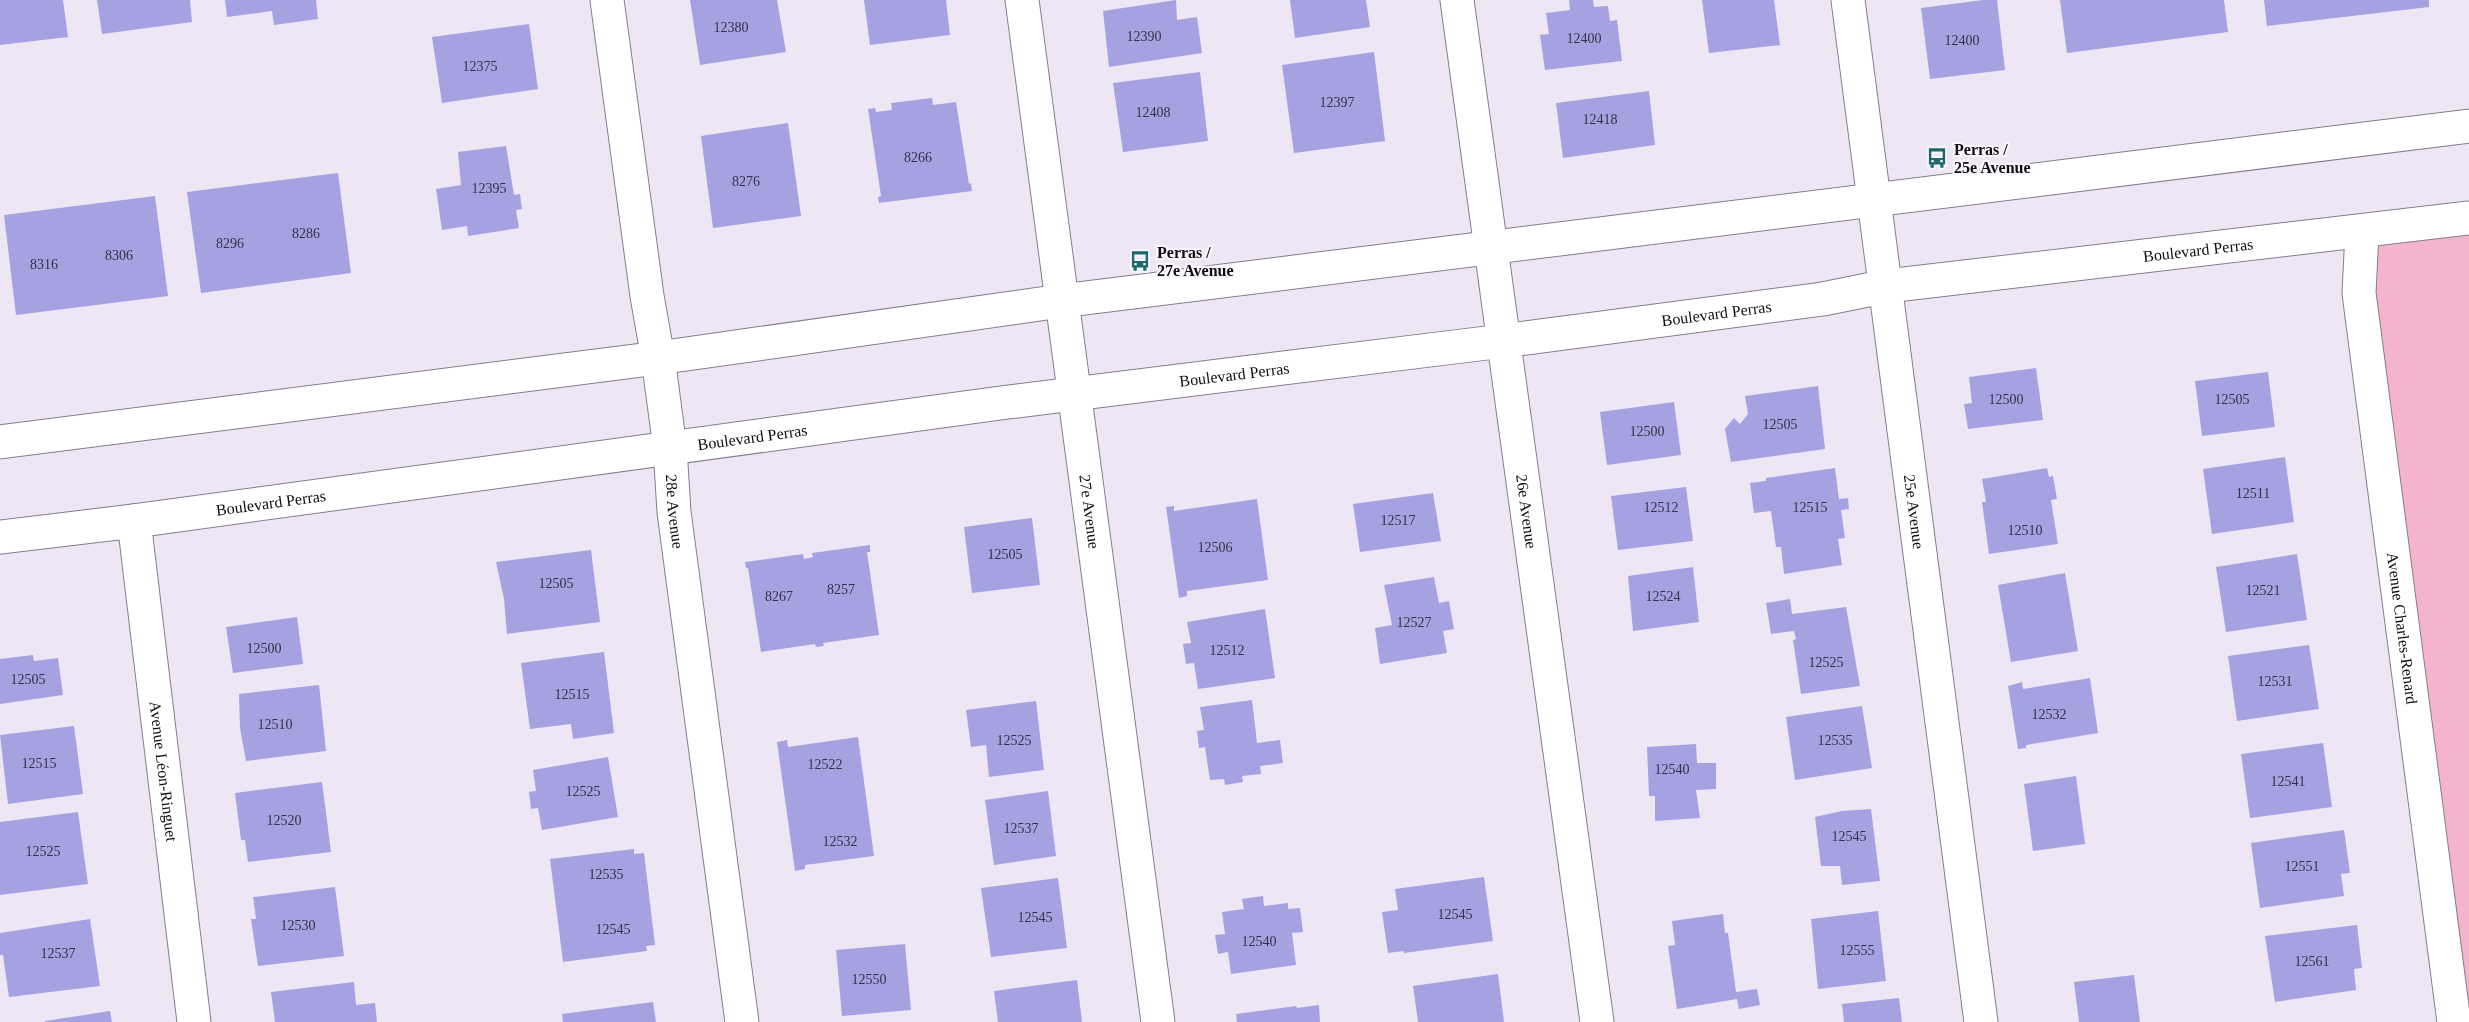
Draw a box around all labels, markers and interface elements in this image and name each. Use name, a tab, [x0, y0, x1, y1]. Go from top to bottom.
house number: 12380	[714, 20, 749, 35]
house number: 12390	[1127, 29, 1162, 44]
house number: 12400	[1567, 31, 1602, 46]
house number: 12400	[1945, 33, 1980, 48]
house number: 12375	[463, 59, 498, 74]
house number: 12397	[1320, 95, 1355, 110]
house number: 12408	[1136, 105, 1171, 120]
house number: 12418	[1583, 112, 1618, 127]
place label: Perras / 25e Avenue	[1954, 141, 2031, 176]
bus stop icon: Perras / 25e Avenue	[1925, 146, 1949, 170]
house number: 8266	[904, 150, 932, 165]
house number: 8276	[732, 174, 760, 189]
house number: 12395	[472, 181, 507, 196]
house number: 8286	[292, 226, 320, 241]
street label: Boulevard Perras	[2142, 235, 2254, 265]
house number: 8296	[216, 236, 244, 251]
place label: Perras / 27e Avenue	[1157, 244, 1234, 279]
house number: 8306	[105, 248, 133, 263]
bus stop icon: Perras / 27e Avenue	[1128, 249, 1152, 273]
house number: 8316	[30, 257, 58, 272]
street label: Boulevard Perras	[1660, 297, 1772, 329]
street label: Boulevard Perras	[1178, 359, 1290, 389]
house number: 12500	[1989, 392, 2024, 407]
house number: 12505	[2215, 392, 2250, 407]
house number: 12505	[1763, 417, 1798, 432]
street label: Boulevard Perras	[696, 421, 808, 453]
house number: 12500	[1630, 424, 1665, 439]
street label: 27e Avenue	[1077, 473, 1103, 550]
street label: 26e Avenue	[1514, 473, 1541, 549]
street label: 25e Avenue	[1901, 473, 1928, 550]
street label: 28e Avenue	[663, 474, 687, 550]
street label: Boulevard Perras	[215, 486, 327, 518]
house number: 12511	[2236, 486, 2270, 501]
house number: 12512	[1644, 500, 1679, 515]
house number: 12515	[1793, 500, 1828, 515]
house number: 12517	[1381, 513, 1416, 528]
house number: 12510	[2008, 523, 2043, 538]
house number: 12506	[1198, 540, 1233, 555]
house number: 12505	[988, 547, 1023, 562]
street label: Avenue Charles-Renard	[2384, 551, 2421, 705]
house number: 12505	[539, 576, 574, 591]
house number: 8257	[827, 582, 855, 597]
house number: 12521	[2246, 583, 2281, 598]
house number: 8267	[765, 589, 793, 604]
house number: 12524	[1646, 589, 1681, 604]
house number: 12527	[1397, 615, 1432, 630]
house number: 12500	[247, 641, 282, 656]
house number: 12512	[1210, 643, 1245, 658]
house number: 12525	[1809, 655, 1844, 670]
house number: 12505	[11, 672, 46, 687]
house number: 12531	[2258, 674, 2293, 689]
house number: 12515	[555, 687, 590, 702]
street label: Avenue Léon-Ringuet	[147, 700, 181, 843]
house number: 12532	[2032, 707, 2067, 722]
house number: 12510	[258, 717, 293, 732]
house number: 12525	[997, 733, 1032, 748]
house number: 12535	[1818, 733, 1853, 748]
house number: 12515	[22, 756, 57, 771]
house number: 12522	[808, 757, 843, 772]
house number: 12540	[1655, 762, 1690, 777]
house number: 12541	[2271, 774, 2306, 789]
house number: 12525	[566, 784, 601, 799]
house number: 12520	[267, 813, 302, 828]
house number: 12537	[1004, 821, 1039, 836]
house number: 12545	[1832, 829, 1867, 844]
house number: 12532	[823, 834, 858, 849]
house number: 12525	[26, 844, 61, 859]
house number: 12551	[2285, 859, 2320, 874]
house number: 12535	[589, 867, 624, 882]
house number: 12545	[1438, 907, 1473, 922]
house number: 12545	[1018, 910, 1053, 925]
house number: 12530	[281, 918, 316, 933]
house number: 12545	[596, 922, 631, 937]
house number: 12540	[1242, 934, 1277, 949]
house number: 12555	[1840, 943, 1875, 958]
house number: 12537	[41, 946, 76, 961]
house number: 12561	[2295, 954, 2330, 969]
house number: 12550	[852, 972, 887, 987]

